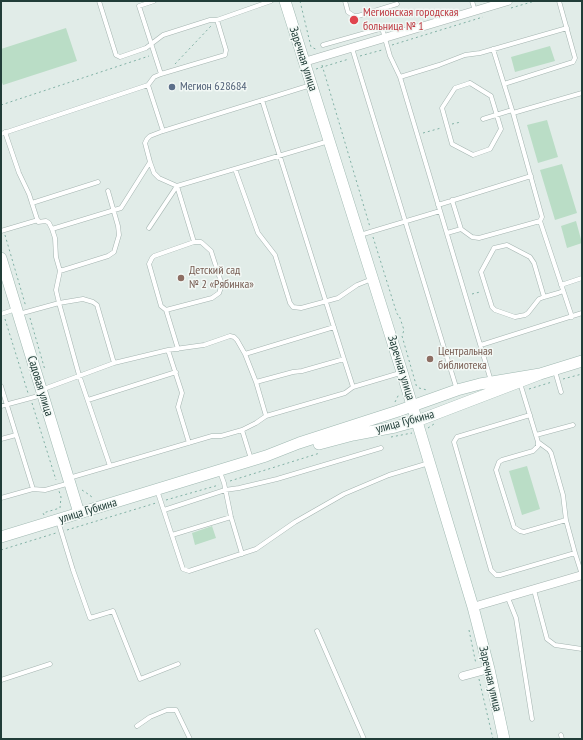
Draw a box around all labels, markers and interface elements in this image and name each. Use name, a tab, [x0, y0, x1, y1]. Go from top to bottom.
place label: Мегионская городская больница № 1	[363, 6, 458, 34]
marker: Мегионская городская больница № 1	[348, 14, 360, 26]
street label: Заречная улица	[286, 25, 320, 93]
place label: Мегион 628684	[180, 80, 247, 94]
marker: Мегион 628684	[167, 82, 177, 92]
place label: Детский сад № 2 «Рябинка»	[189, 264, 254, 292]
marker: Детский сад № 2 «Рябинка»	[176, 273, 186, 283]
street label: Заречная улица	[384, 334, 418, 402]
place label: Центральная библиотека	[438, 345, 492, 373]
street label: Садовая улица	[24, 354, 56, 418]
marker: Центральная библиотека	[425, 354, 435, 364]
street label: улица Губкина	[374, 407, 436, 437]
street label: улица Губкина	[57, 495, 119, 527]
street label: Заречная улица	[475, 645, 505, 713]

